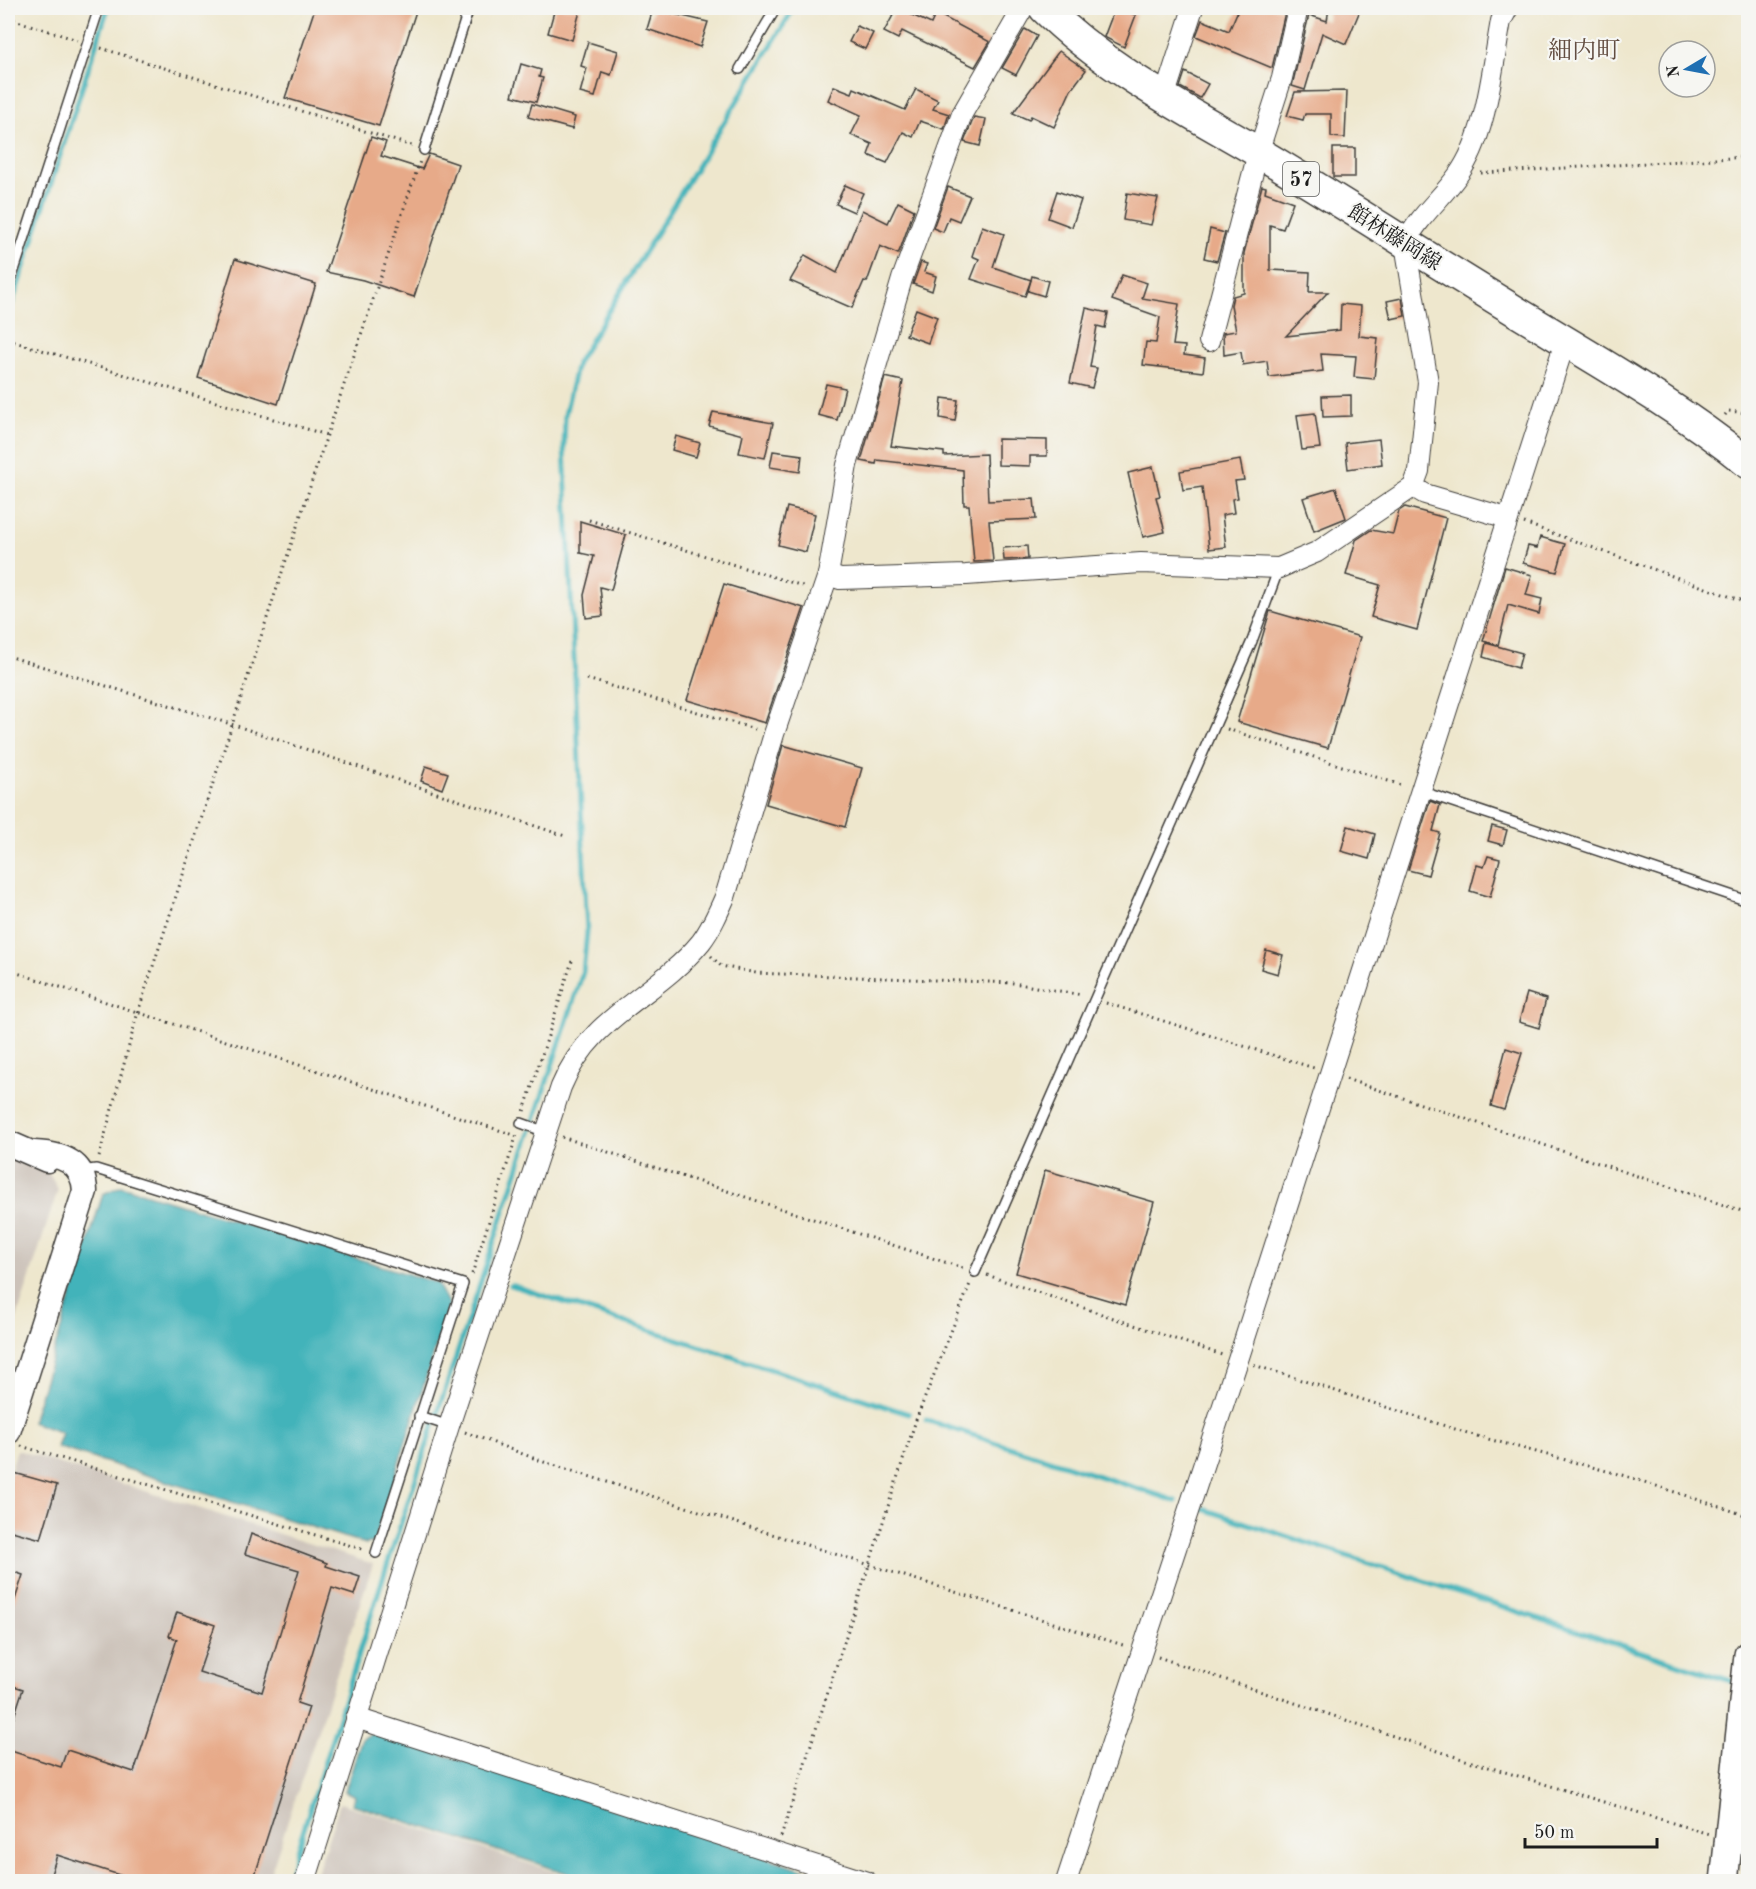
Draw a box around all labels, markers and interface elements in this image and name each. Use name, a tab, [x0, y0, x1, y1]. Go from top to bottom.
district label: 細内町	[1548, 37, 1620, 64]
north arrow	[1657, 39, 1717, 99]
text: N	[1665, 63, 1683, 79]
road number: 57	[1283, 162, 1319, 196]
street label: 館林藤岡線	[1344, 200, 1445, 275]
scale bar	[1525, 1811, 1657, 1849]
text: 50 m	[1534, 1824, 1574, 1842]

